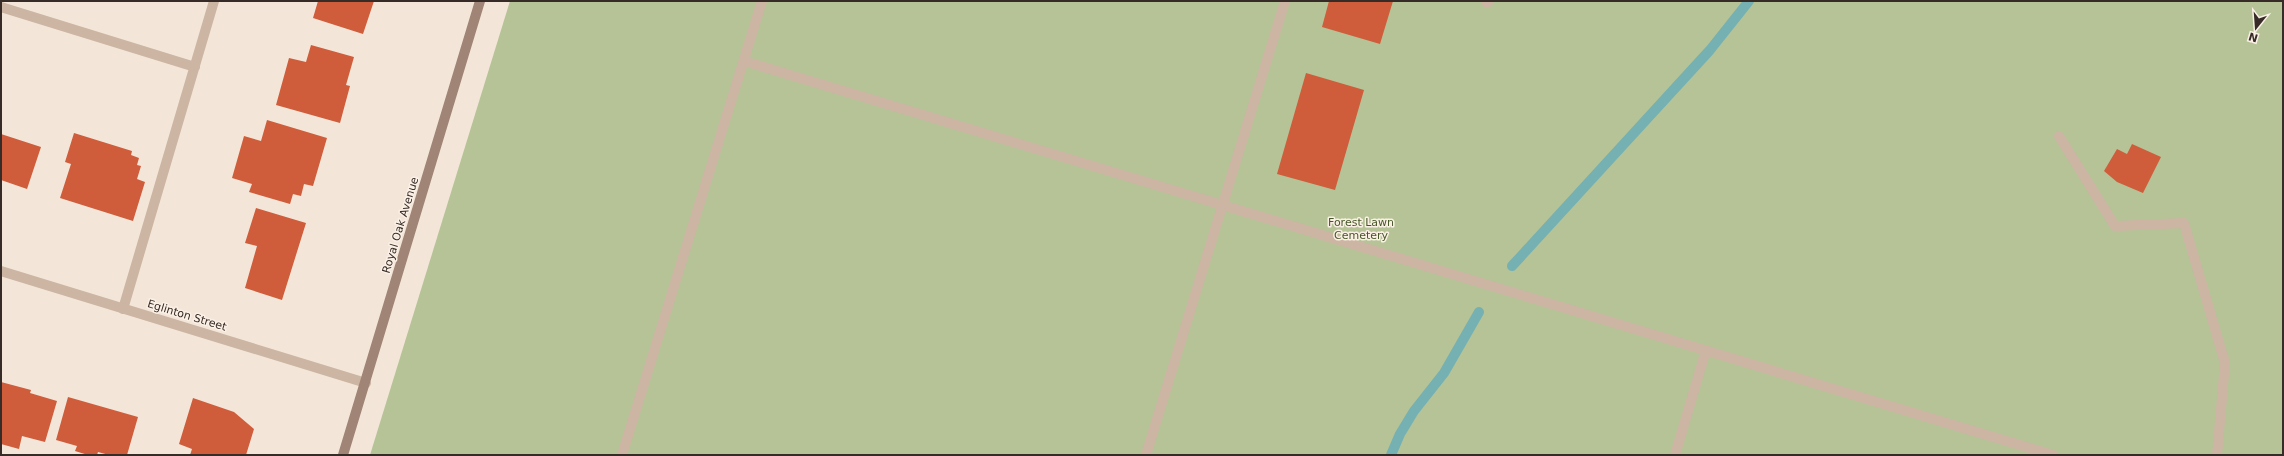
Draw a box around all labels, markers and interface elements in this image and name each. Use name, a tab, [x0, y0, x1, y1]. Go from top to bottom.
north arrow	[2236, 8, 2276, 48]
text: N	[2247, 30, 2260, 45]
street label: Royal Oak Avenue	[380, 175, 421, 275]
park label: Forest Lawn Cemetery	[1328, 216, 1394, 242]
street label: Eglinton Street	[146, 297, 229, 334]

